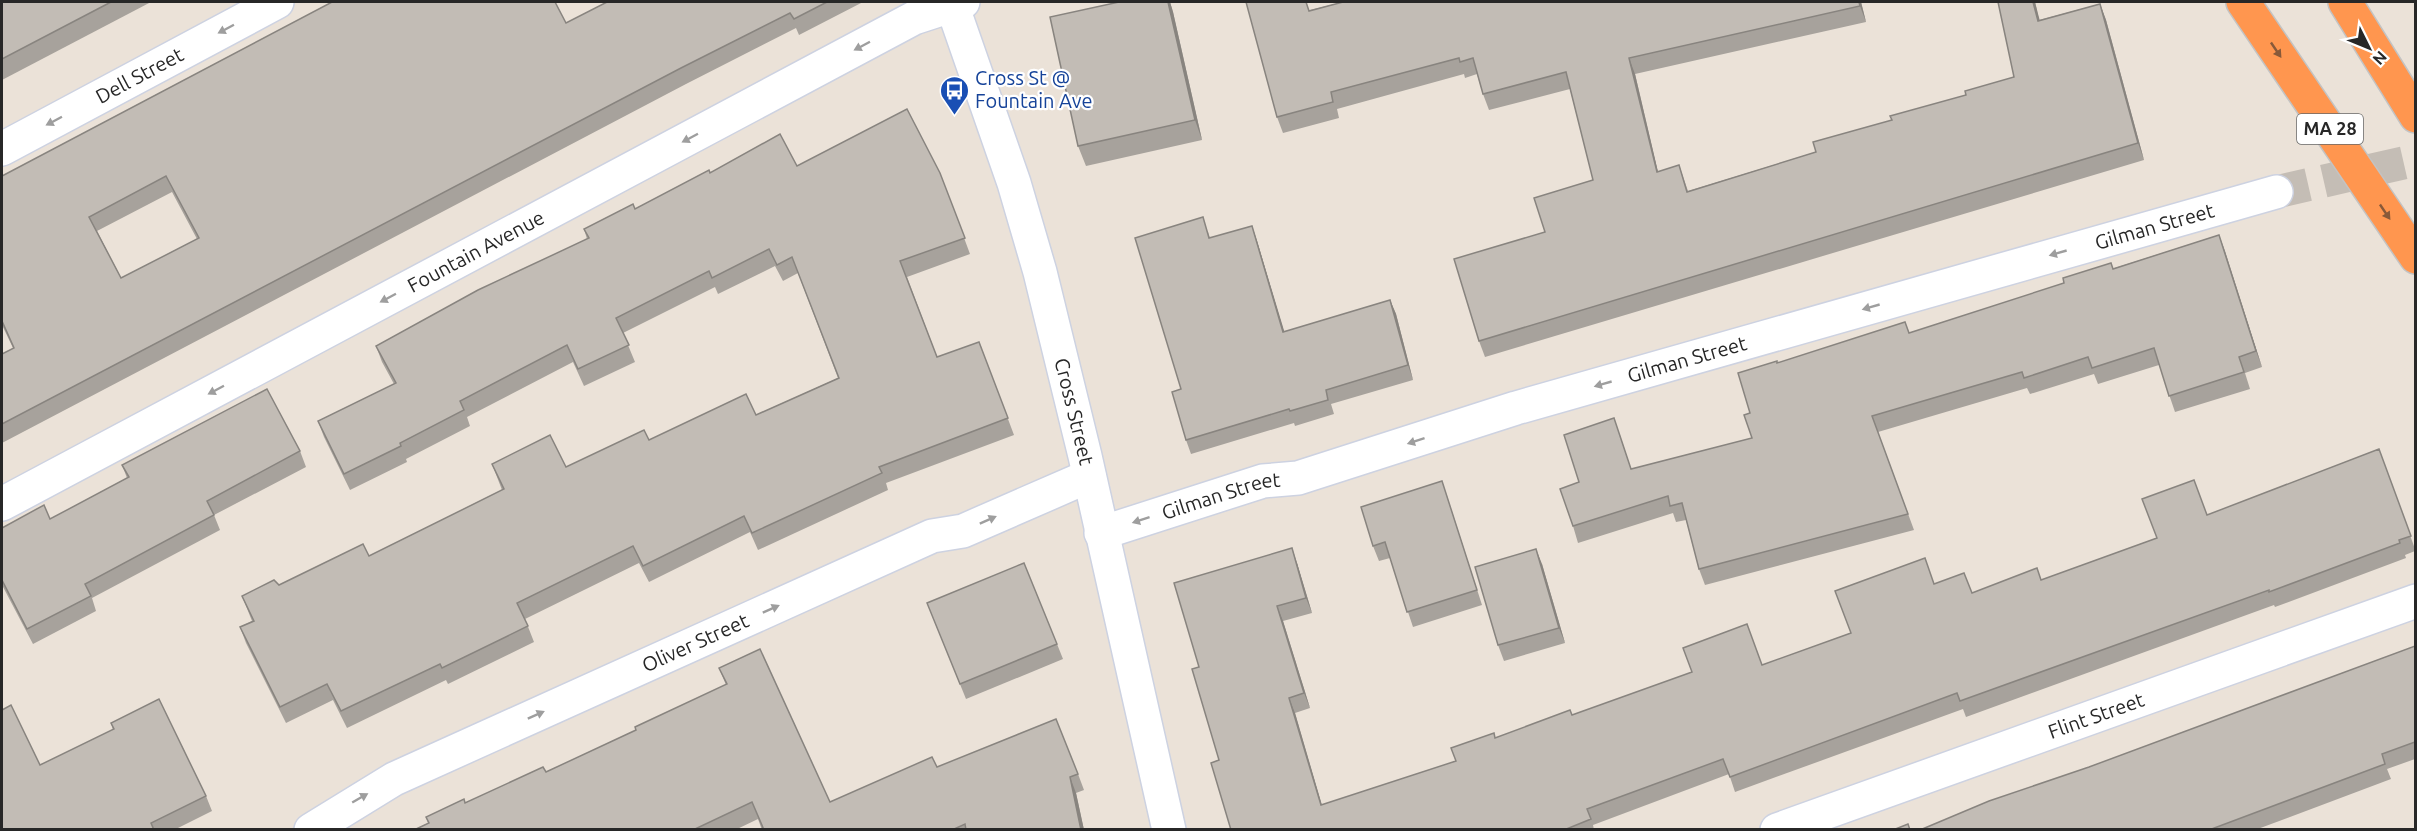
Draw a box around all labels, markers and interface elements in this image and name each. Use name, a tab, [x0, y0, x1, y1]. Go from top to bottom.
north arrow	[2339, 18, 2399, 78]
one-way arrow	[217, 24, 234, 34]
one-way arrow	[854, 41, 871, 51]
street label: Dell Street	[92, 42, 187, 108]
one-way arrow	[2270, 42, 2281, 58]
text: N	[2369, 48, 2391, 69]
place label: Cross St @ Fountain Ave	[975, 66, 1093, 112]
bus stop icon: Cross St @ Fountain Ave	[938, 74, 970, 116]
road number: MA 28	[2297, 114, 2363, 144]
one-way arrow	[45, 116, 62, 126]
one-way arrow	[682, 133, 699, 142]
street label: Gilman Street	[2092, 198, 2217, 254]
one-way arrow	[2379, 203, 2391, 219]
street label: Fountain Avenue	[403, 205, 548, 297]
one-way arrow	[2049, 249, 2067, 258]
one-way arrow	[380, 293, 397, 303]
one-way arrow	[1862, 303, 1880, 312]
street label: Gilman Street	[1625, 331, 1749, 387]
street label: Cross Street	[1050, 356, 1099, 467]
one-way arrow	[1593, 380, 1611, 389]
one-way arrow	[208, 385, 225, 395]
one-way arrow	[1407, 436, 1425, 446]
street label: Gilman Street	[1159, 468, 1281, 524]
one-way arrow	[979, 515, 997, 525]
one-way arrow	[1132, 516, 1150, 525]
one-way arrow	[763, 604, 781, 614]
street label: Oliver Street	[638, 608, 752, 677]
street label: Flint Street	[2045, 687, 2147, 743]
one-way arrow	[528, 710, 546, 720]
one-way arrow	[352, 793, 368, 804]

